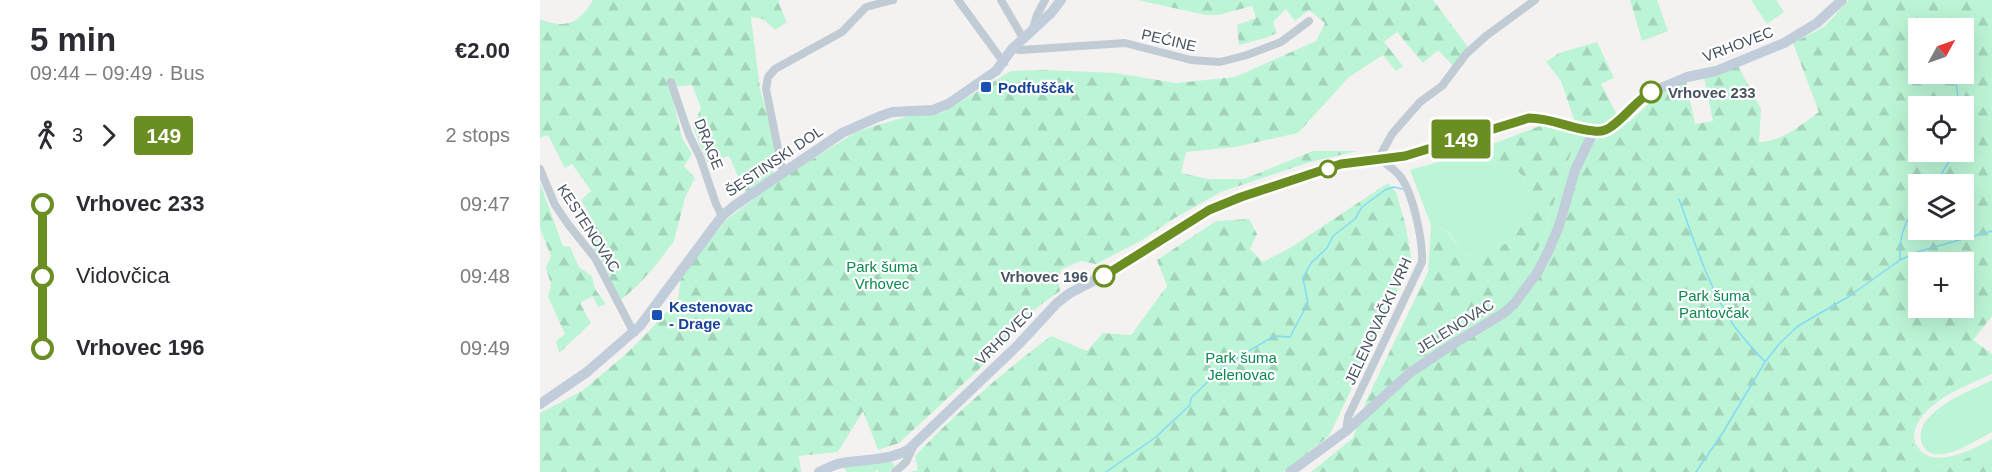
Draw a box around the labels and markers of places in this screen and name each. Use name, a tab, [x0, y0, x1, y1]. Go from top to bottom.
place label: Podfuščak	[998, 79, 1075, 96]
marker: Podfuščak	[979, 80, 993, 94]
marker: Vrhovec 233	[1640, 81, 1662, 103]
place label: Vrhovec 233	[1668, 84, 1756, 101]
unlabelled marker	[1319, 160, 1337, 178]
marker: Vrhovec 196	[1093, 265, 1115, 287]
place label: Vrhovec 196	[1000, 268, 1088, 285]
place label: Kestenovac - Drage	[669, 298, 753, 332]
marker: Kestenovac - Drage	[650, 308, 664, 322]

